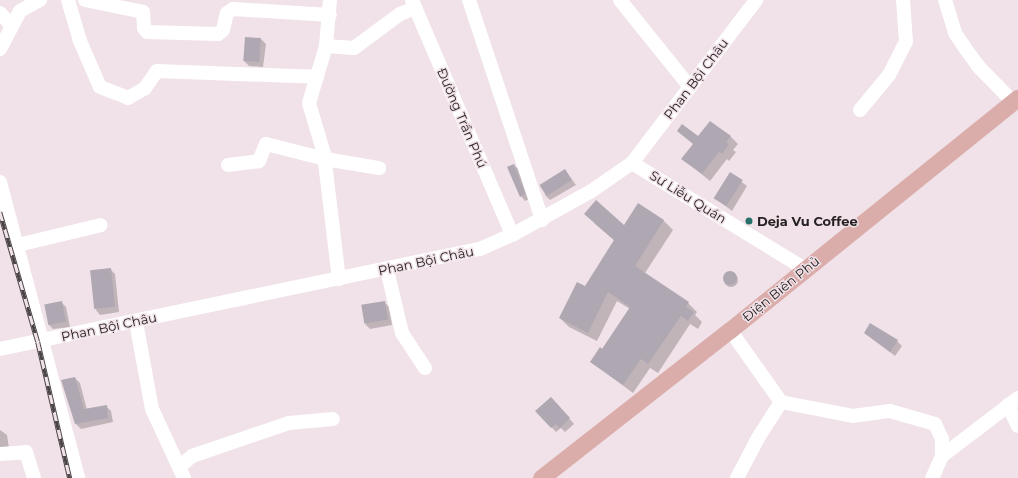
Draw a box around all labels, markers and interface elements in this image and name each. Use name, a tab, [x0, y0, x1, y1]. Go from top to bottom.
street label: Phan Bội Châu	[661, 35, 731, 123]
street label: Đường Trần Phú	[434, 66, 490, 170]
street label: Sư Liễu Quán	[647, 167, 729, 227]
place label: Deja Vu Coffee	[757, 213, 858, 229]
marker: Deja Vu Coffee	[744, 216, 754, 226]
street label: Phan Bội Châu	[377, 243, 475, 279]
street label: Điện Biên Phủ	[739, 253, 823, 325]
street label: Phan Bội Châu	[60, 309, 158, 345]

